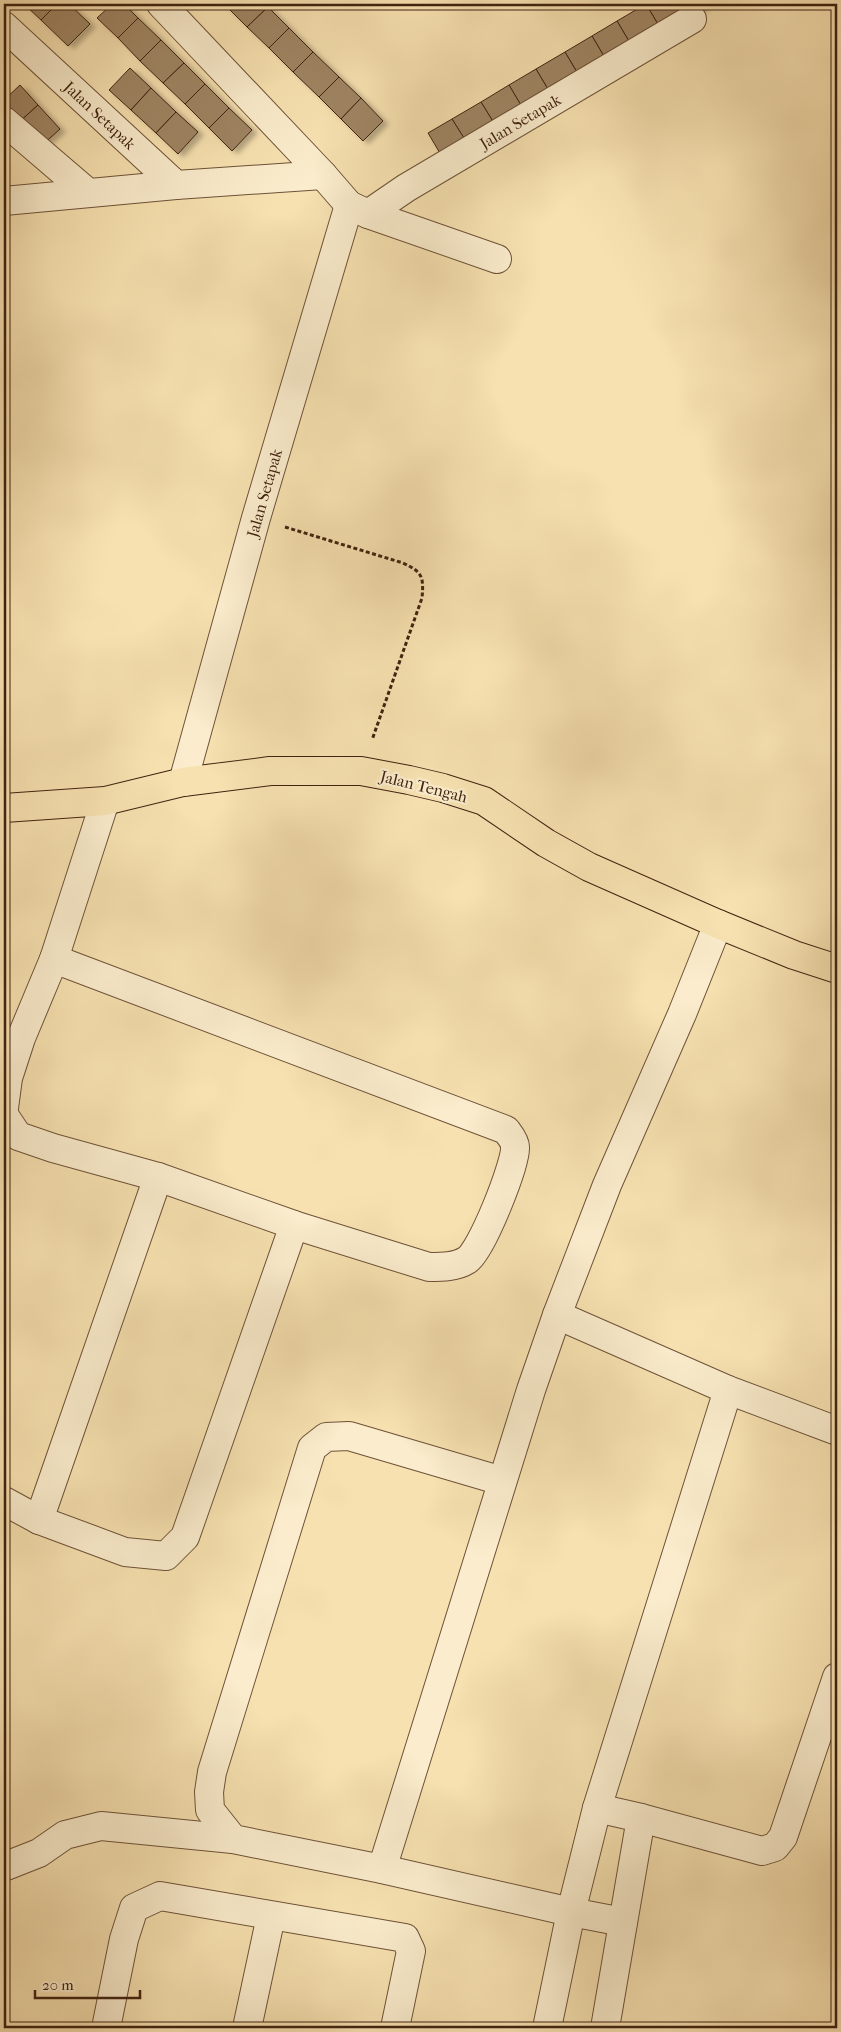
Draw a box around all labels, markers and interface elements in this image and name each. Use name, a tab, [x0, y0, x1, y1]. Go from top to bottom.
street label: Jalan Setapak	[58, 76, 140, 154]
street label: Jalan Setapak	[475, 89, 565, 154]
street label: Jalan Setapak	[242, 446, 286, 542]
street label: Jalan Tengah	[376, 766, 469, 806]
scale bar	[35, 1967, 140, 1999]
text: 20 m	[42, 1976, 74, 1994]

